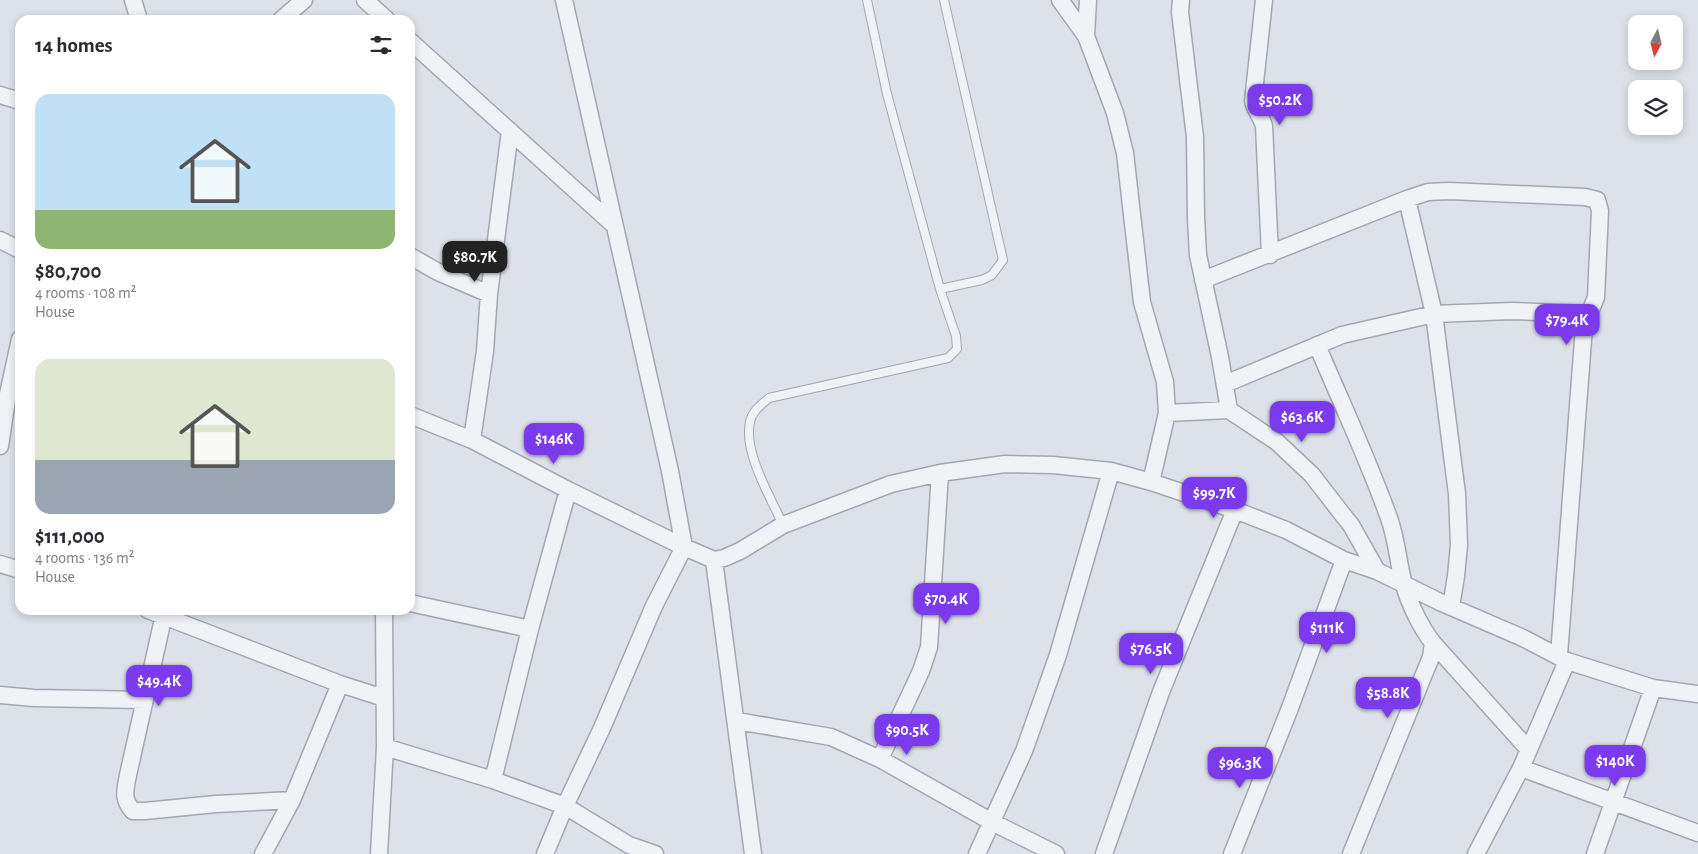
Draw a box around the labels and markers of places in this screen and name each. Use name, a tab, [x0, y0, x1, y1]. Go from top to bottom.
pin: $50.2K	[1239, 84, 1321, 126]
pin: $80.7K	[434, 240, 516, 283]
pin: $79.4K	[1526, 304, 1608, 346]
pin: $63.6K	[1261, 400, 1343, 443]
pin: $146K	[519, 422, 589, 465]
pin: $99.7K	[1173, 476, 1255, 519]
pin: $70.4K	[905, 582, 987, 625]
pin: $111K	[1292, 612, 1362, 654]
pin: $76.5K	[1110, 632, 1192, 675]
pin: $49.4K	[118, 664, 200, 707]
pin: $58.8K	[1347, 676, 1429, 719]
pin: $90.5K	[866, 714, 948, 756]
pin: $140K	[1580, 744, 1650, 787]
pin: $96.3K	[1199, 746, 1281, 789]

